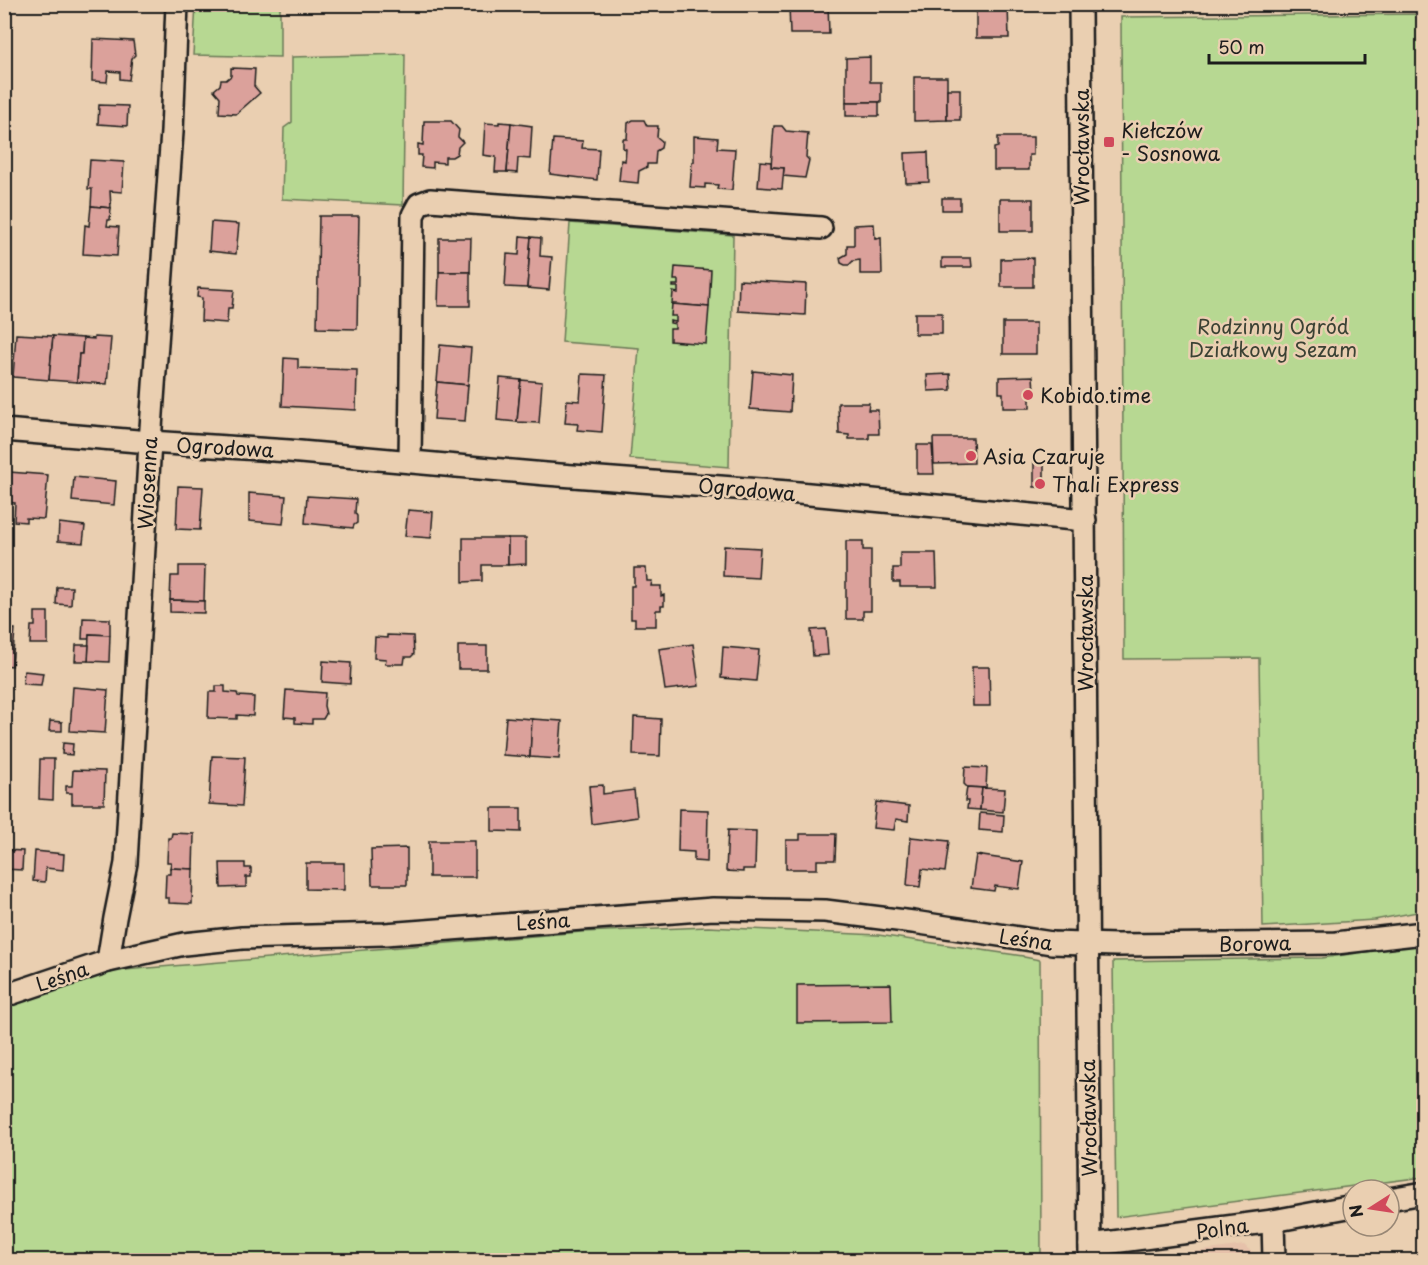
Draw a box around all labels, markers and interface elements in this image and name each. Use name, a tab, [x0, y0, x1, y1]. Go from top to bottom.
scale bar	[1209, 27, 1365, 65]
text: 50 m	[1218, 33, 1265, 60]
street label: Wrocławska	[1066, 88, 1096, 206]
place label: Kiełczów - Sosnowa	[1121, 115, 1220, 168]
marker: Kiełczów - Sosnowa	[1102, 135, 1116, 149]
park label: Rodzinny Ogród Działkowy Sezam	[1189, 311, 1357, 364]
place label: Kobido.time	[1040, 380, 1151, 410]
marker: Kobido.time	[1021, 388, 1035, 402]
street label: Ogrodowa	[175, 429, 275, 465]
street label: Wiosenna	[130, 435, 164, 530]
place label: Asia Czaruje	[983, 441, 1105, 471]
marker: Asia Czaruje	[964, 449, 978, 463]
place label: Thali Express	[1052, 469, 1179, 499]
street label: Ogrodowa	[697, 470, 798, 508]
marker: Thali Express	[1033, 477, 1047, 491]
street label: Wrocławska	[1070, 574, 1100, 692]
street label: Leśna	[515, 904, 572, 938]
street label: Leśna	[997, 920, 1055, 958]
street label: Borowa	[1219, 927, 1292, 959]
street label: Leśna	[32, 953, 93, 999]
street label: Wrocławska	[1072, 1059, 1104, 1177]
north arrow	[1341, 1178, 1401, 1238]
text: N	[1342, 1203, 1368, 1220]
street label: Polna	[1194, 1209, 1251, 1247]

